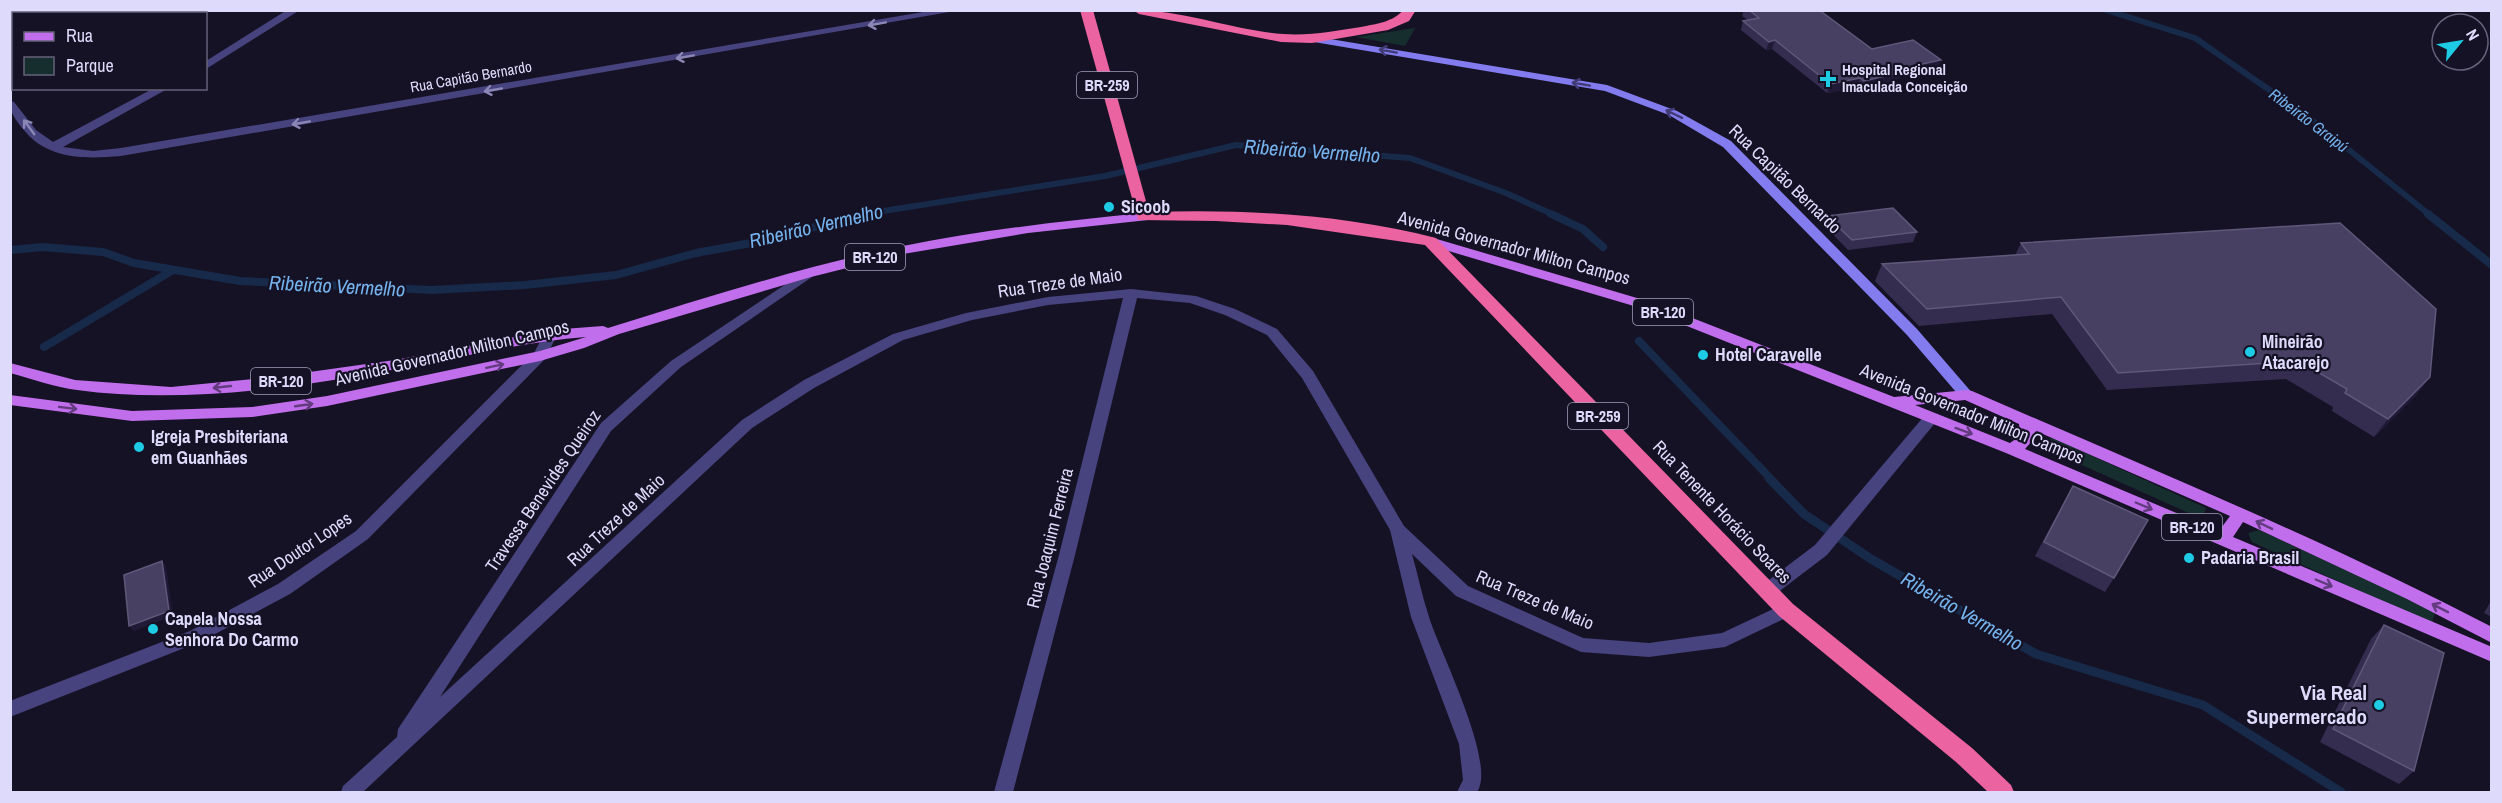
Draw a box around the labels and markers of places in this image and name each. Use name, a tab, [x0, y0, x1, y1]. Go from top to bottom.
place label: Hospital Regional Imaculada Conceição	[1842, 59, 1968, 97]
marker: Hospital Regional Imaculada Conceição	[1819, 70, 1837, 88]
place label: Sicoob	[1121, 194, 1170, 219]
marker: Sicoob	[1102, 200, 1116, 214]
place label: Mineirão Atacarejo	[2262, 329, 2329, 375]
place label: Hotel Caravelle	[1715, 342, 1822, 367]
marker: Mineirão Atacarejo	[2243, 345, 2257, 359]
marker: Hotel Caravelle	[1696, 348, 1710, 362]
place label: Igreja Presbiteriana em Guanhães	[151, 424, 289, 470]
marker: Igreja Presbiteriana em Guanhães	[132, 440, 146, 454]
place label: Padaria Brasil	[2201, 545, 2299, 570]
marker: Padaria Brasil	[2182, 551, 2196, 565]
place label: Capela Nossa Senhora Do Carmo	[165, 606, 299, 652]
marker: Capela Nossa Senhora Do Carmo	[146, 622, 160, 636]
place label: Via Real Supermercado	[2246, 678, 2367, 731]
marker: Via Real Supermercado	[2372, 698, 2386, 712]

